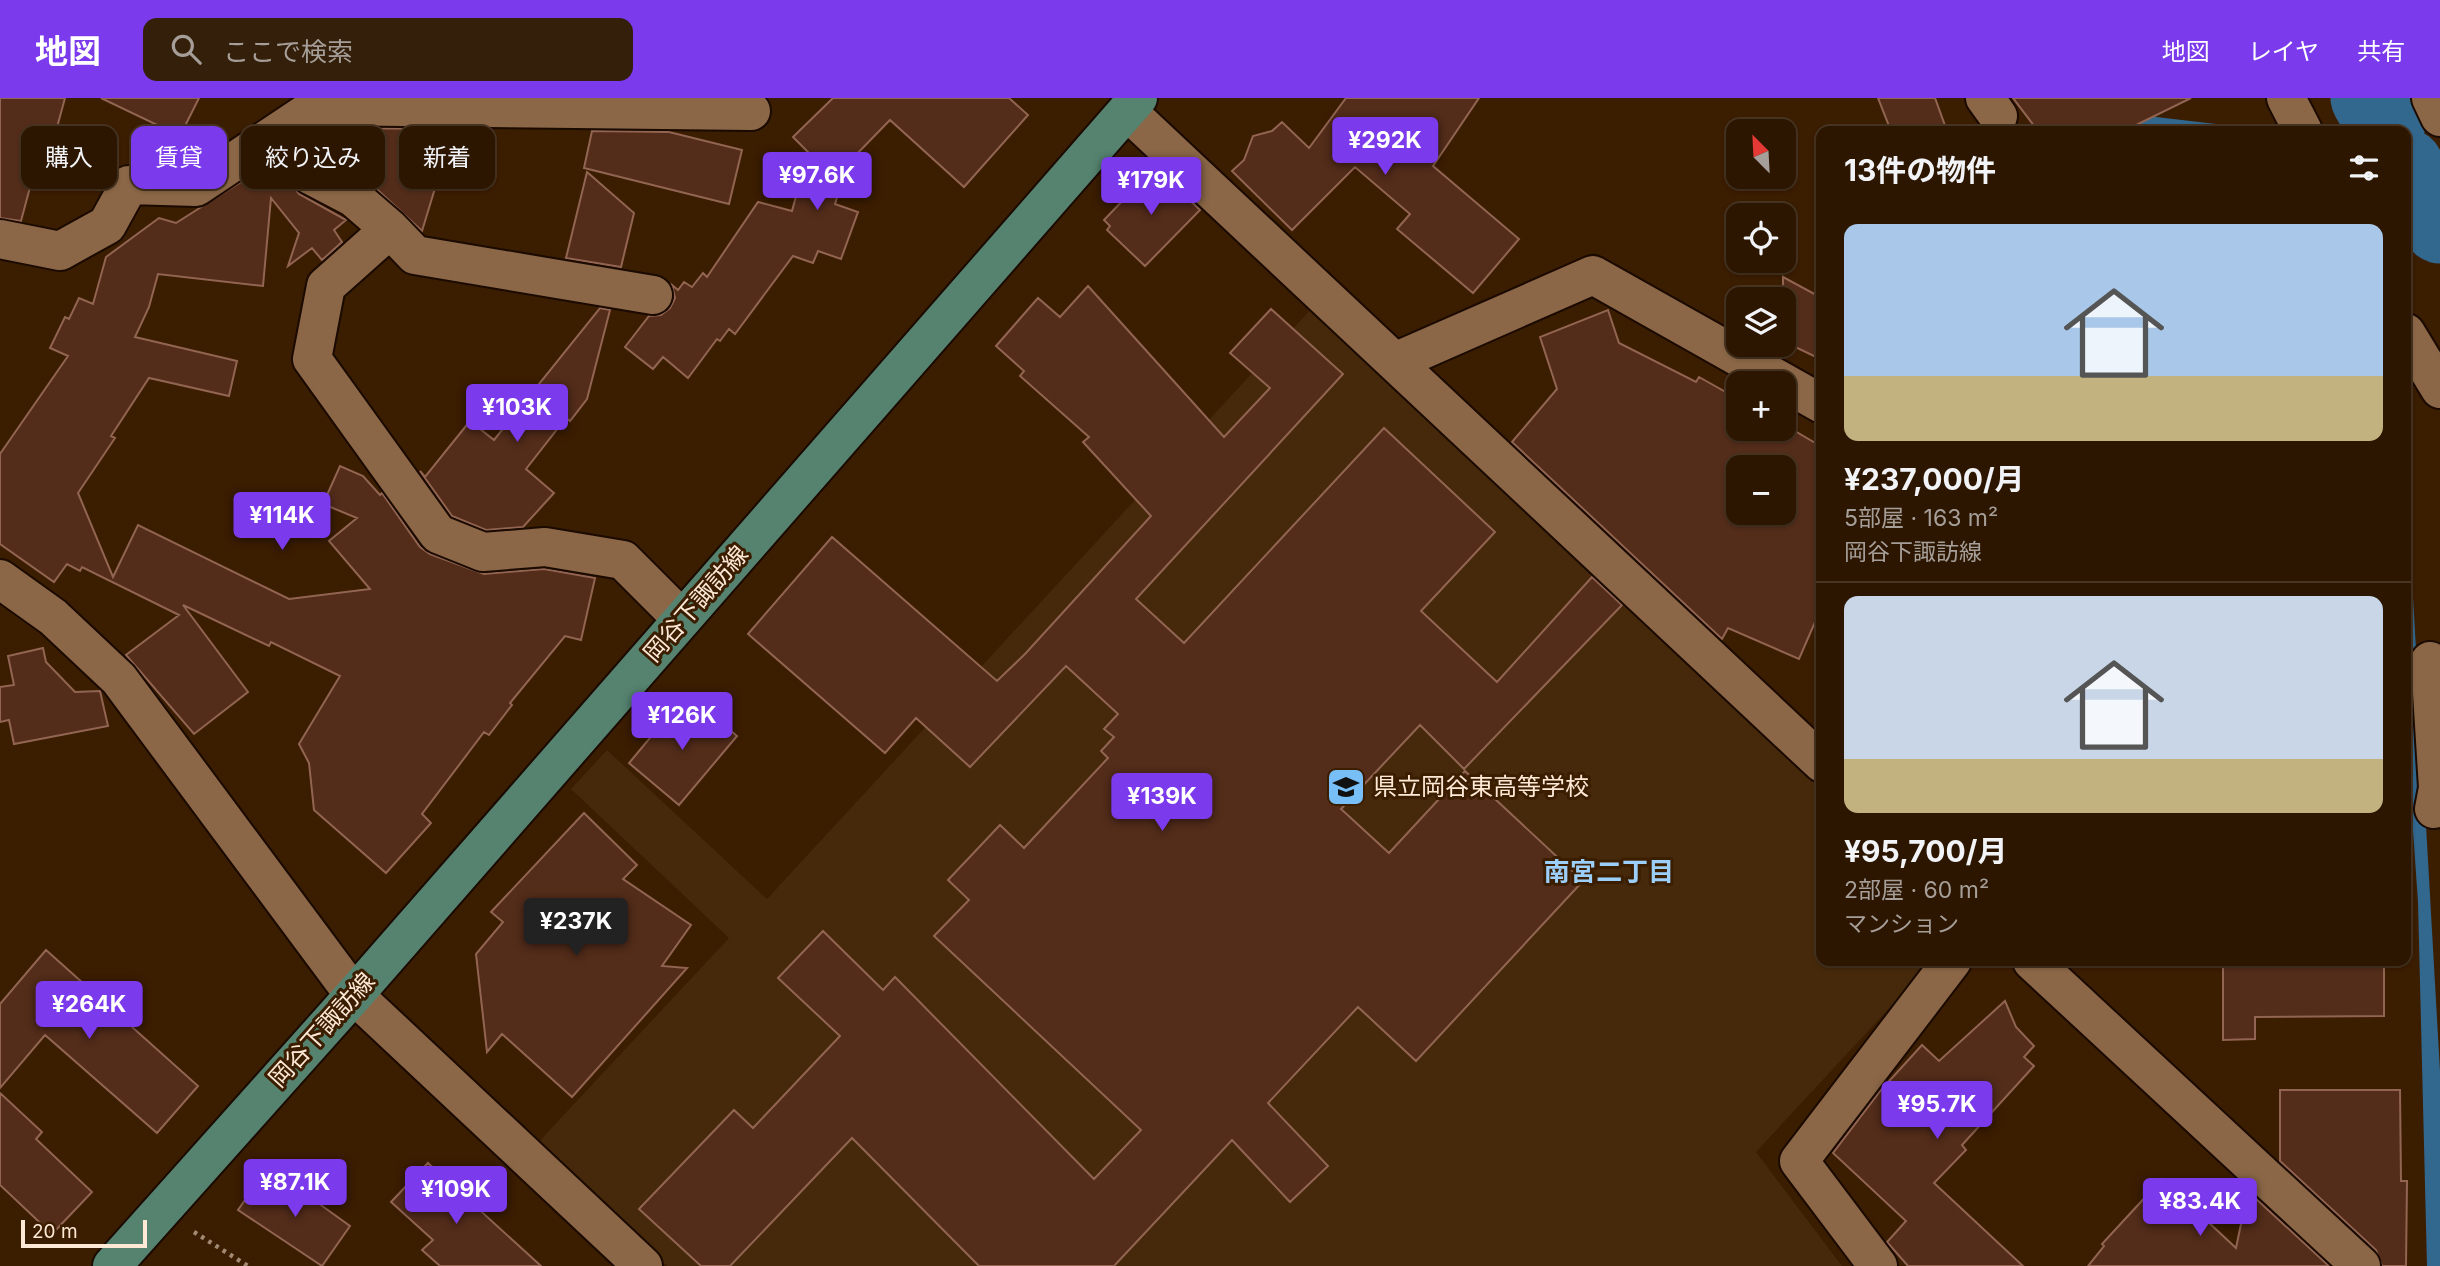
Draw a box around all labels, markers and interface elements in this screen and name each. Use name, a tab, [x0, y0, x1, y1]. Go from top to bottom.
search box	[143, 18, 633, 81]
icon: search	[167, 30, 205, 68]
text: 地図	[35, 31, 101, 71]
text: ここで検索	[223, 36, 353, 67]
text: 地図	[2162, 37, 2210, 66]
text: レイヤ	[2248, 37, 2319, 66]
text: 共有	[2357, 37, 2405, 66]
pin: ¥292K	[1336, 118, 1434, 177]
north arrow	[1726, 119, 1796, 189]
map controls	[1726, 119, 1796, 525]
chip: 購入	[21, 126, 117, 189]
chip: 賃貸	[131, 126, 227, 189]
chip: 絞り込み	[241, 126, 385, 189]
chip: 新着	[399, 126, 495, 189]
text: ¥292K	[1348, 126, 1422, 154]
icon: filters	[2345, 149, 2383, 187]
pin: ¥97.6K	[760, 152, 874, 212]
text: 13件の物件	[1844, 152, 1996, 188]
pin: ¥179K	[1102, 158, 1200, 217]
text: ¥97.6K	[779, 161, 855, 189]
text: ¥179K	[1117, 166, 1185, 194]
button: locate	[1726, 203, 1796, 273]
icon: home	[2051, 270, 2177, 396]
button: layers	[1726, 287, 1796, 357]
button: +	[1726, 371, 1796, 441]
pin: ¥103K	[468, 384, 566, 444]
text: ¥103K	[482, 393, 552, 421]
button: −	[1726, 455, 1796, 525]
text: ¥237,000/月	[1844, 461, 2025, 497]
pin: ¥114K	[233, 492, 331, 552]
text: ¥114K	[249, 501, 315, 529]
text: 5部屋 · 163 m²	[1844, 504, 1998, 532]
text: 岡谷下諏訪線	[1844, 538, 1982, 566]
street label: 岡谷下諏訪線	[637, 540, 754, 668]
icon: home	[2051, 642, 2177, 768]
pin: ¥126K	[633, 692, 731, 752]
text: ¥126K	[648, 701, 717, 729]
school or university icon: 県立岡谷東高等学校	[1325, 766, 1367, 808]
place label: 県立岡谷東高等学校	[1373, 772, 1589, 801]
pin: ¥139K	[1113, 774, 1211, 833]
text: ¥139K	[1127, 782, 1197, 810]
text: ¥95,700/月	[1844, 833, 2007, 869]
district label: 南宮二丁目	[1544, 856, 1674, 887]
text: 2部屋 · 60 m²	[1844, 876, 1989, 904]
pin: ¥237K	[527, 898, 625, 958]
text: ¥237K	[540, 907, 612, 935]
text: マンション	[1844, 910, 1959, 938]
street label: 岡谷下諏訪線	[263, 966, 381, 1093]
pin: ¥264K	[40, 982, 138, 1041]
text: ¥264K	[52, 990, 126, 1018]
pin: ¥95.7K	[1880, 1082, 1994, 1141]
text: ¥95.7K	[1897, 1090, 1977, 1118]
pin: ¥87.1K	[238, 1160, 352, 1219]
pin: ¥109K	[407, 1166, 505, 1226]
text: ¥87.1K	[260, 1168, 330, 1196]
text: ¥109K	[421, 1175, 491, 1203]
pin: ¥83.4K	[2143, 1178, 2257, 1238]
text: ¥83.4K	[2159, 1187, 2241, 1215]
scale bar	[21, 1217, 147, 1249]
text: 20 m	[32, 1220, 78, 1243]

